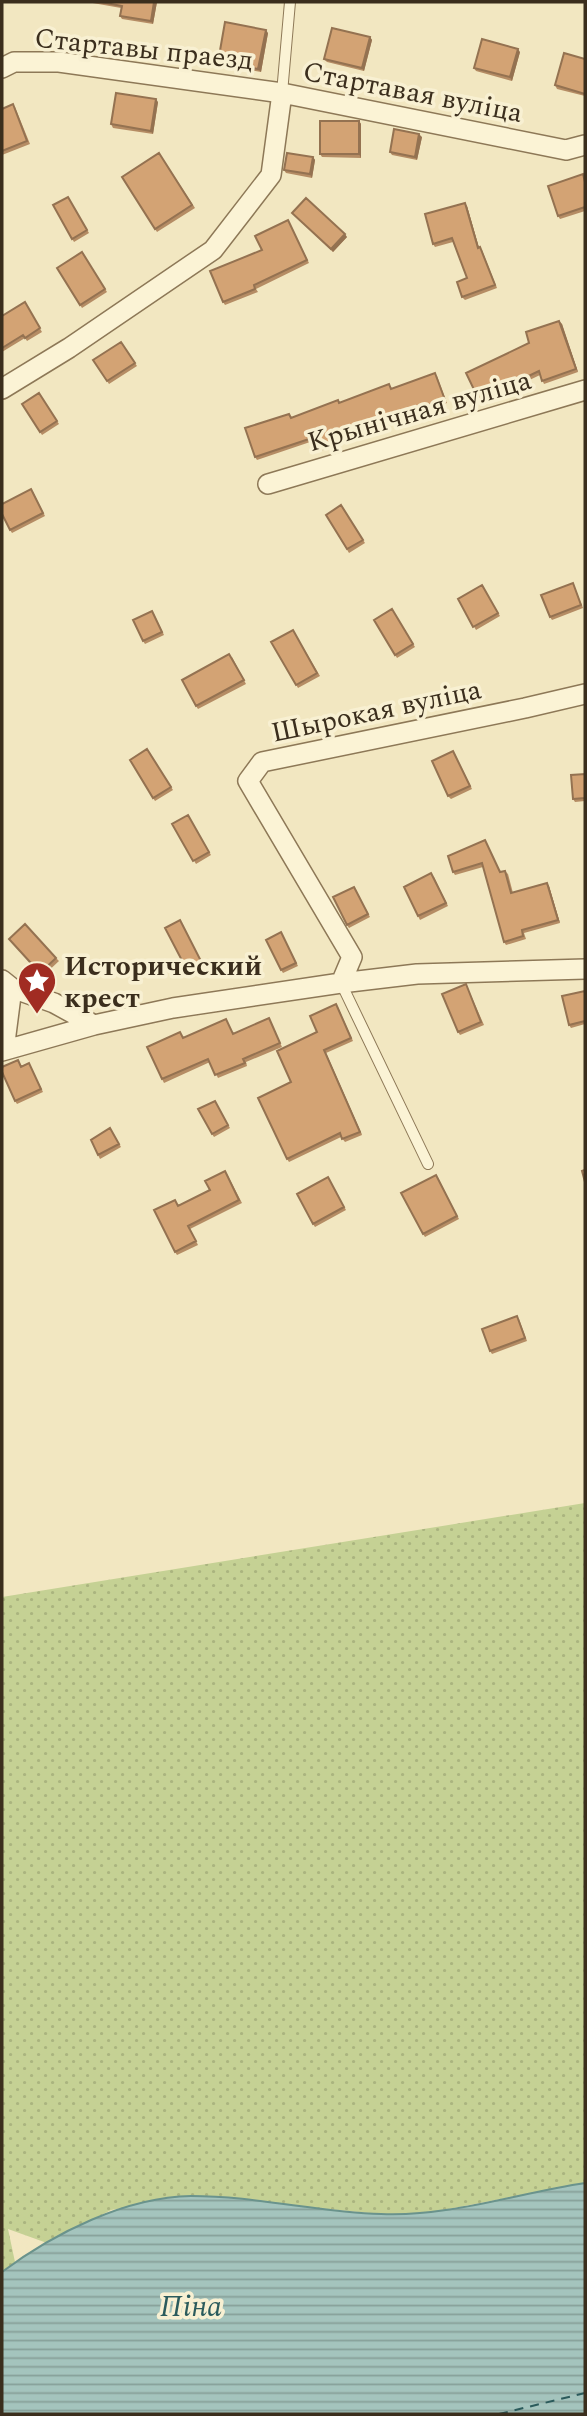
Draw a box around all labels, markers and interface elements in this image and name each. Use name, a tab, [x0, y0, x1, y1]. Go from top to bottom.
street label: Стартавы праезд	[32, 17, 255, 82]
street label: Стартавая вуліца	[299, 50, 527, 135]
street label: Крынічная вуліца	[302, 359, 537, 464]
street label: Шырокая вуліца	[267, 668, 486, 755]
place label: Исторический крест	[64, 945, 262, 1020]
place icon: Исторический крест	[16, 960, 58, 1015]
water label: Піна	[160, 2284, 222, 2330]

